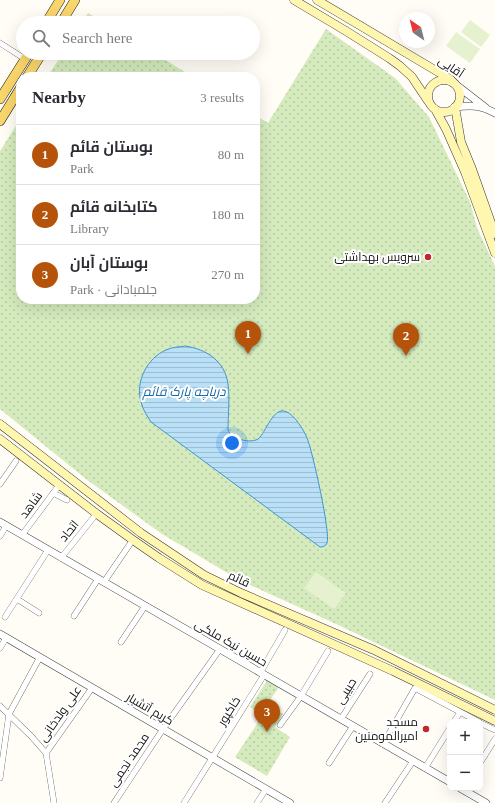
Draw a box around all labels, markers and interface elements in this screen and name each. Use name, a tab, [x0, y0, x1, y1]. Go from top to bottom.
north arrow	[399, 12, 435, 48]
search box	[16, 16, 260, 60]
icon: search	[30, 27, 52, 49]
text: Search here	[62, 30, 132, 46]
street label: آقایی	[436, 53, 467, 81]
text: Nearby	[32, 88, 86, 107]
text: 3 results	[200, 90, 244, 105]
text: بوستان قائم	[70, 139, 153, 155]
text: 1	[42, 147, 48, 162]
text: 80 m	[218, 147, 244, 162]
text: Park	[70, 161, 94, 176]
text: کتابخانه قائم	[70, 199, 158, 215]
text: 2	[42, 207, 48, 222]
text: 180 m	[211, 207, 244, 222]
text: Library	[70, 221, 109, 236]
place label: سرویس بهداشتی	[334, 250, 420, 264]
marker: سرویس بهداشتی	[423, 252, 433, 262]
text: بوستان آبان	[70, 255, 148, 271]
text: 3	[42, 267, 48, 282]
text: 270 m	[211, 267, 244, 282]
text: Park · جلمبادانی	[70, 282, 157, 297]
pin: 1	[235, 321, 261, 354]
pin: 2	[393, 323, 419, 356]
water label: دریاچه پارک قائم	[142, 384, 226, 401]
your location	[222, 433, 242, 453]
street label: شاهد	[17, 489, 45, 521]
street label: اتحاد	[56, 518, 82, 544]
street label: قائم	[226, 568, 252, 591]
street label: حسین نیک ملکی	[192, 617, 270, 669]
street label: حبیبی	[333, 675, 359, 707]
street label: علی ولدخانی	[36, 683, 84, 745]
street label: کریم آتشبار	[123, 689, 176, 729]
street label: خاکپور	[214, 694, 244, 729]
pin: 3	[254, 699, 280, 732]
place label: مسجد امیرالمومنین	[355, 715, 418, 743]
map controls	[447, 719, 483, 791]
button: +	[447, 719, 483, 755]
marker: مسجد امیرالمومنین	[421, 724, 431, 734]
street label: محمد نجمی	[106, 731, 152, 789]
button: −	[447, 755, 483, 791]

